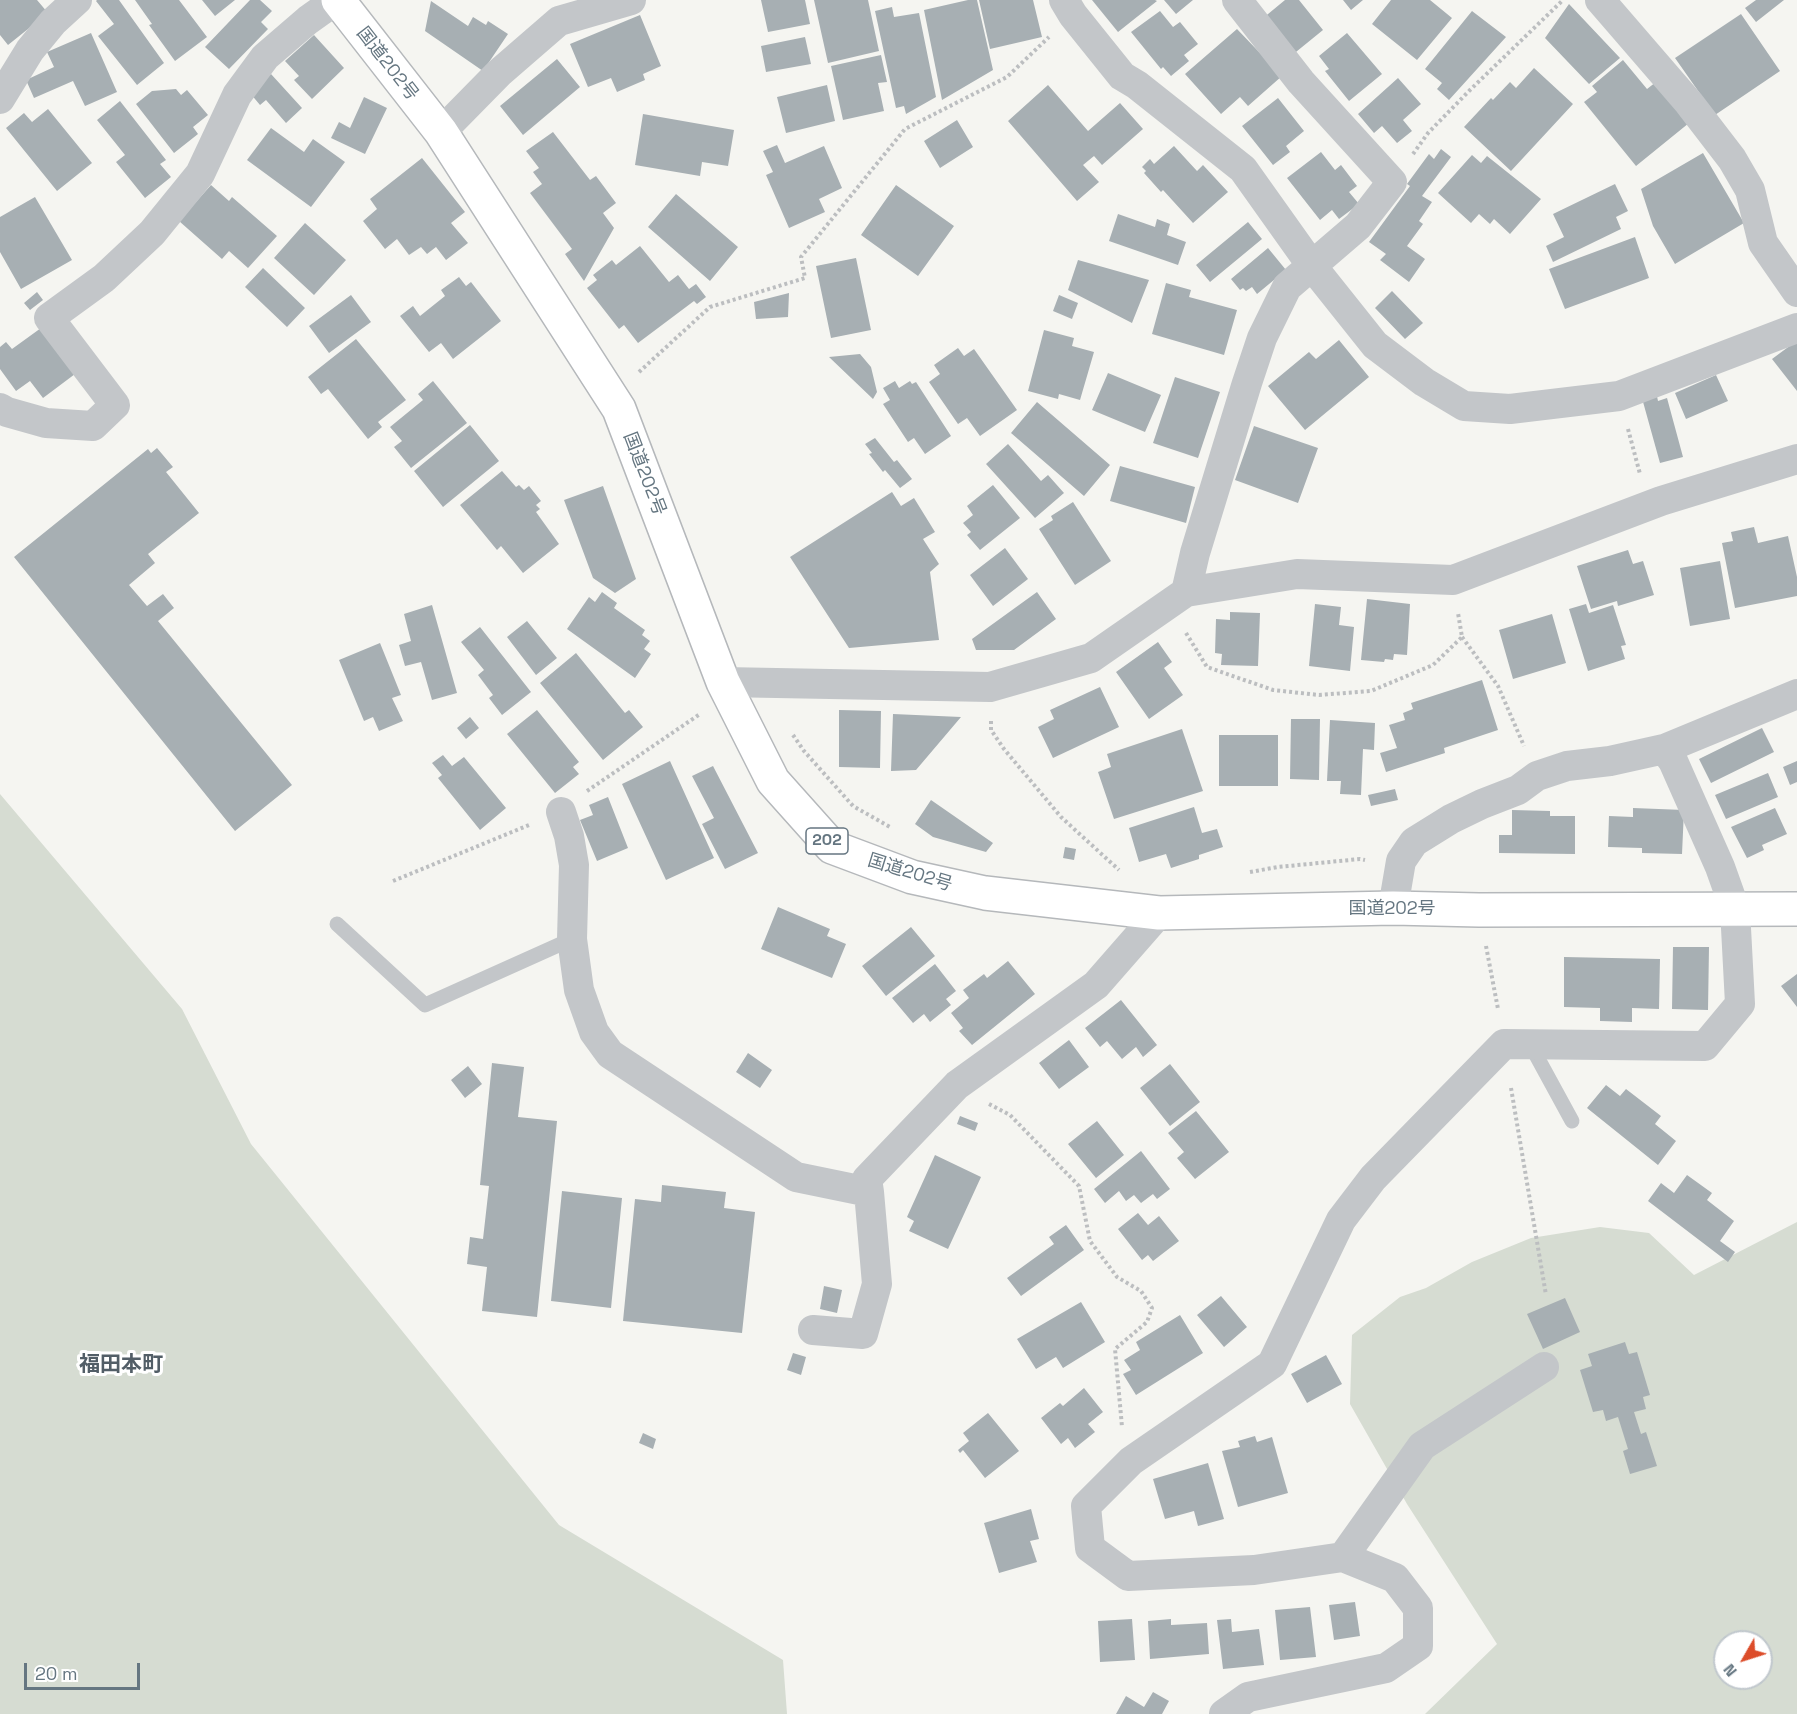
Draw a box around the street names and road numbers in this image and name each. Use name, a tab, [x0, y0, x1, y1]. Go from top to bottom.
street label: 国道202号	[352, 23, 422, 105]
street label: 国道202号	[618, 429, 670, 519]
road number: 202	[806, 828, 848, 854]
street label: 国道202号	[865, 850, 955, 896]
street label: 国道202号	[1348, 898, 1436, 920]

